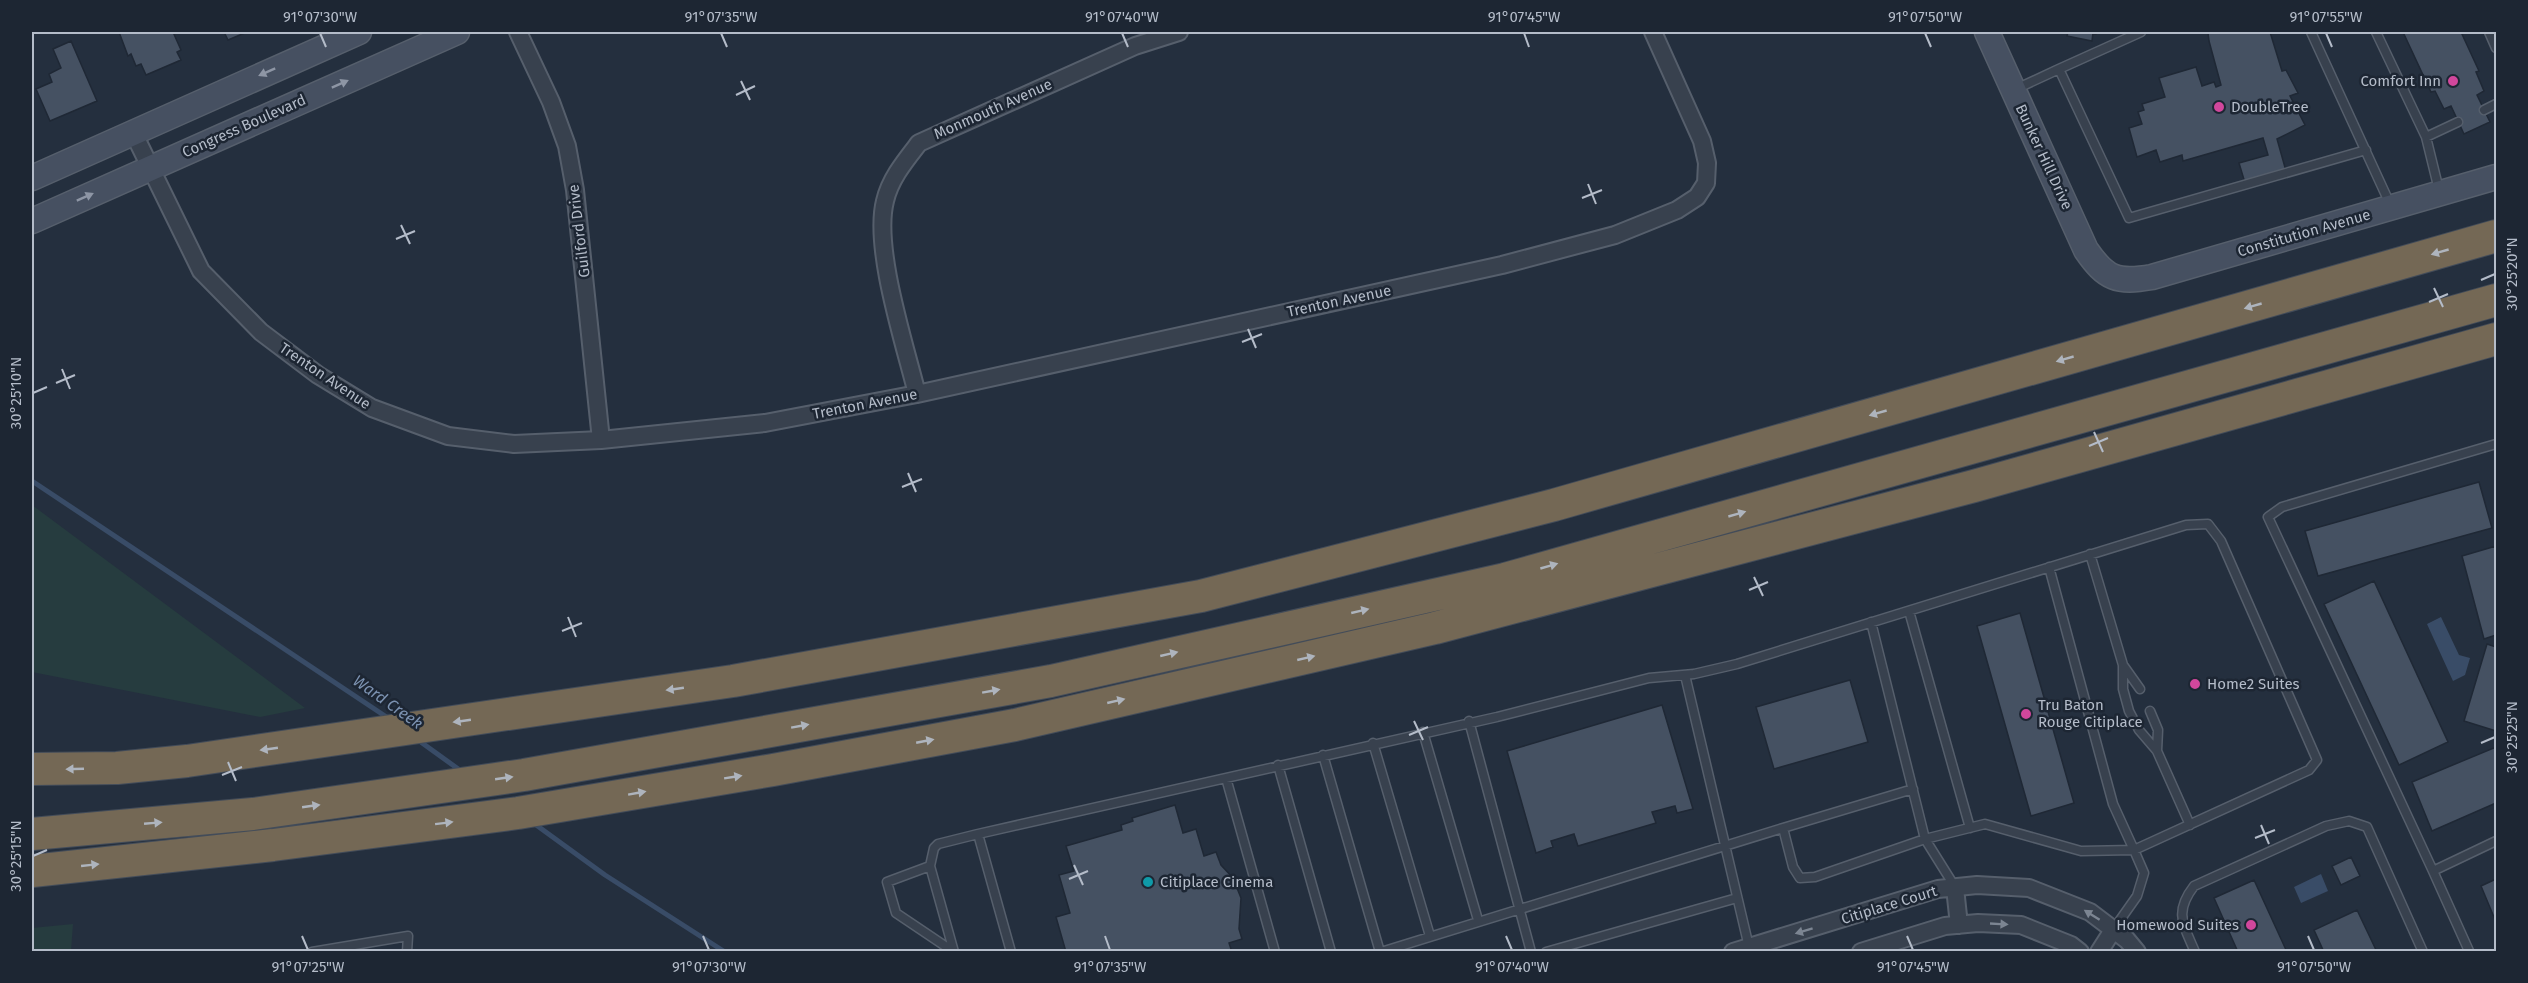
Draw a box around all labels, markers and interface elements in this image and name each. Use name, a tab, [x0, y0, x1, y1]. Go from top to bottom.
text: 91°07'30"W	[283, 8, 358, 26]
text: 91°07'35"W	[685, 8, 758, 26]
text: 91°07'40"W	[1085, 8, 1160, 26]
text: 91°07'45"W	[1488, 8, 1561, 26]
text: 91°07'50"W	[1888, 8, 1963, 26]
text: 91°07'55"W	[2290, 8, 2363, 26]
one-way arrow	[258, 68, 276, 77]
place label: Comfort Inn	[2360, 72, 2441, 90]
marker: Comfort Inn	[2446, 74, 2460, 88]
street label: Monmouth Avenue	[931, 75, 1055, 143]
one-way arrow	[331, 79, 348, 88]
street label: Congress Boulevard	[179, 91, 309, 161]
place label: DoubleTree	[2231, 98, 2309, 116]
marker: DoubleTree	[2212, 100, 2226, 114]
street label: Bunker Hill Drive	[2012, 101, 2076, 213]
street label: Guilford Drive	[564, 183, 594, 279]
one-way arrow	[76, 192, 94, 201]
street label: Constitution Avenue	[2235, 205, 2373, 261]
text: 30°25'20"N	[2503, 237, 2521, 311]
one-way arrow	[2431, 248, 2449, 257]
street label: Trenton Avenue	[1285, 281, 1393, 321]
one-way arrow	[2244, 302, 2262, 311]
street label: Trenton Avenue	[276, 339, 374, 413]
one-way arrow	[2056, 355, 2074, 364]
text: 30°25'10"N	[7, 357, 25, 429]
street label: Trenton Avenue	[811, 385, 919, 423]
one-way arrow	[1869, 408, 1887, 418]
one-way arrow	[1728, 509, 1746, 518]
one-way arrow	[1540, 561, 1558, 570]
one-way arrow	[1350, 606, 1369, 616]
one-way arrow	[1160, 649, 1179, 658]
one-way arrow	[1297, 652, 1315, 662]
water label: Ward Creek	[350, 671, 427, 733]
place label: Home2 Suites	[2207, 675, 2300, 693]
marker: Home2 Suites	[2188, 677, 2202, 691]
one-way arrow	[666, 685, 685, 694]
one-way arrow	[982, 686, 1001, 695]
one-way arrow	[1107, 696, 1125, 706]
place label: Tru Baton Rouge Citiplace	[2038, 696, 2143, 731]
text: 30°25'25"N	[2503, 701, 2521, 773]
marker: Tru Baton Rouge Citiplace	[2019, 707, 2033, 721]
one-way arrow	[452, 716, 471, 725]
one-way arrow	[790, 721, 809, 730]
one-way arrow	[916, 737, 935, 746]
one-way arrow	[259, 745, 278, 754]
one-way arrow	[66, 764, 85, 774]
one-way arrow	[724, 772, 743, 781]
one-way arrow	[495, 774, 514, 783]
one-way arrow	[628, 788, 647, 797]
one-way arrow	[302, 801, 321, 810]
one-way arrow	[143, 818, 162, 828]
one-way arrow	[435, 818, 454, 827]
text: 30°25'15"N	[7, 820, 25, 892]
one-way arrow	[80, 860, 99, 870]
place label: Citiplace Cinema	[1160, 873, 1273, 891]
marker: Citiplace Cinema	[1141, 875, 1155, 889]
street label: Citiplace Court	[1839, 882, 1940, 928]
one-way arrow	[2084, 909, 2100, 920]
place label: Homewood Suites	[2116, 916, 2239, 934]
marker: Homewood Suites	[2244, 918, 2258, 932]
one-way arrow	[1990, 919, 2009, 928]
one-way arrow	[1795, 927, 1813, 936]
text: 91°07'25"W	[272, 958, 345, 976]
text: 91°07'30"W	[672, 958, 747, 976]
text: 91°07'35"W	[1074, 958, 1147, 976]
text: 91°07'40"W	[1475, 958, 1550, 976]
text: 91°07'45"W	[1877, 958, 1950, 976]
text: 91°07'50"W	[2277, 958, 2352, 976]

